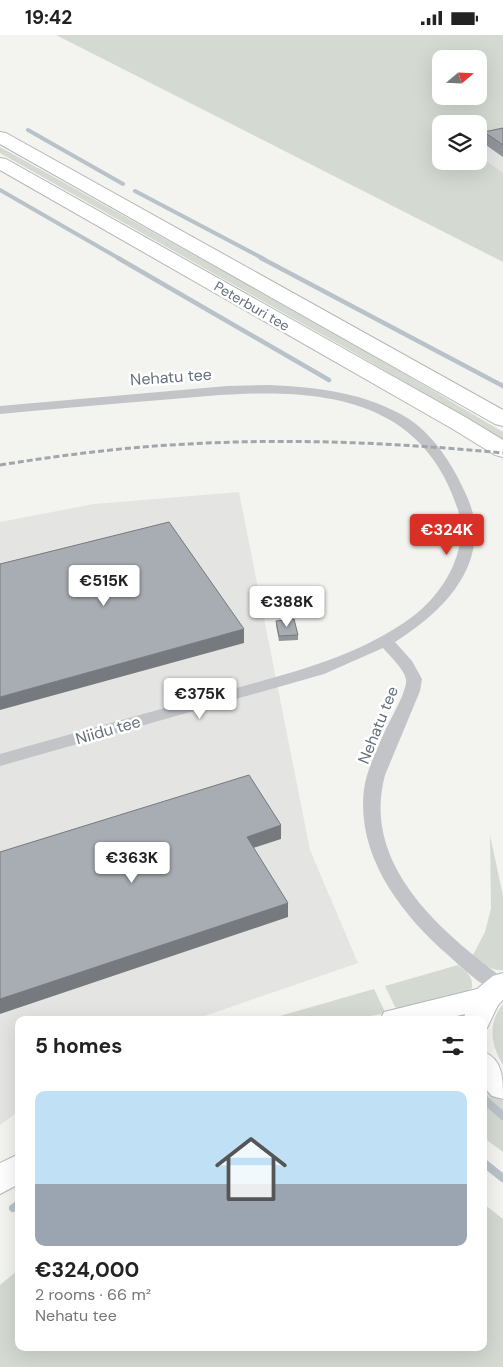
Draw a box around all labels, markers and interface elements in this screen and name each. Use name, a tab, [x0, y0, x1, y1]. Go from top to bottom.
text: 19:42	[25, 5, 72, 30]
north arrow	[432, 50, 488, 105]
map controls	[432, 50, 487, 170]
button: layers	[432, 115, 487, 170]
street label: Peterburi tee	[211, 277, 293, 335]
street label: Nehatu tee	[129, 364, 213, 390]
pin: €324K	[412, 513, 482, 556]
text: €324K	[421, 519, 473, 540]
pin: €515K	[69, 565, 139, 607]
text: €515K	[80, 570, 128, 591]
pin: €388K	[252, 585, 322, 628]
text: €388K	[261, 591, 314, 612]
pin: €375K	[165, 677, 235, 720]
text: €375K	[175, 683, 225, 704]
street label: Nehatu tee	[353, 683, 403, 767]
street label: Niidu tee	[73, 711, 143, 749]
pin: €363K	[97, 841, 167, 884]
text: €363K	[106, 847, 158, 868]
text: 5 homes	[35, 1032, 122, 1060]
icon: filters	[439, 1032, 467, 1060]
icon: home	[206, 1124, 296, 1214]
text: €324,000	[35, 1256, 139, 1284]
text: 2 rooms · 66 m²	[35, 1284, 151, 1305]
text: Nehatu tee	[35, 1305, 117, 1326]

